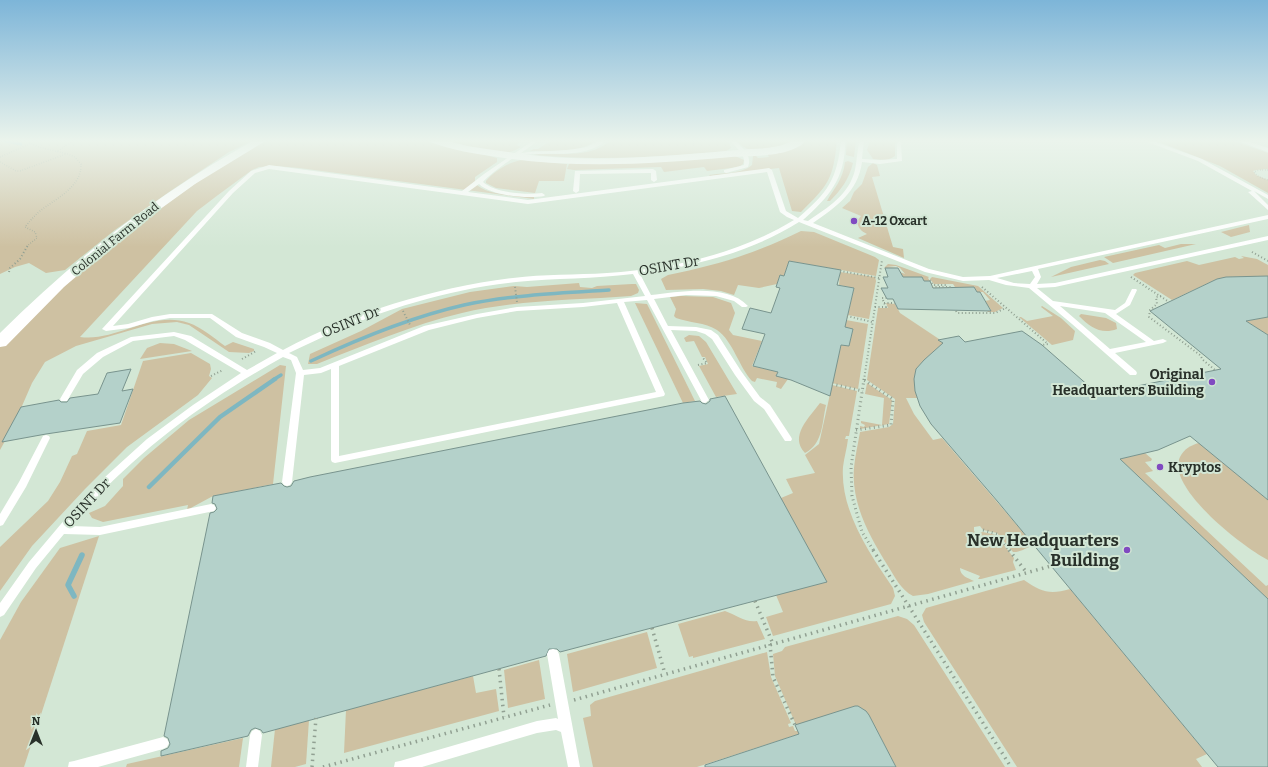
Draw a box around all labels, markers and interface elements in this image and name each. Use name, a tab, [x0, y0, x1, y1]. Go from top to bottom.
street label: Colonial Farm Road	[69, 199, 161, 279]
place label: A-12 Oxcart	[862, 214, 928, 228]
marker: A-12 Oxcart	[849, 216, 859, 226]
street label: OSINT Dr	[637, 252, 701, 280]
street label: OSINT Dr	[319, 303, 383, 341]
place label: Original Headquarters Building	[1052, 366, 1205, 399]
marker: Original Headquarters Building	[1207, 377, 1217, 387]
place label: Kryptos	[1168, 459, 1221, 476]
marker: Kryptos	[1155, 462, 1165, 472]
street label: OSINT Dr	[60, 475, 114, 531]
place label: New Headquarters Building	[967, 530, 1119, 571]
marker: New Headquarters Building	[1122, 545, 1132, 555]
north arrow	[16, 711, 56, 751]
text: N	[32, 715, 41, 728]

